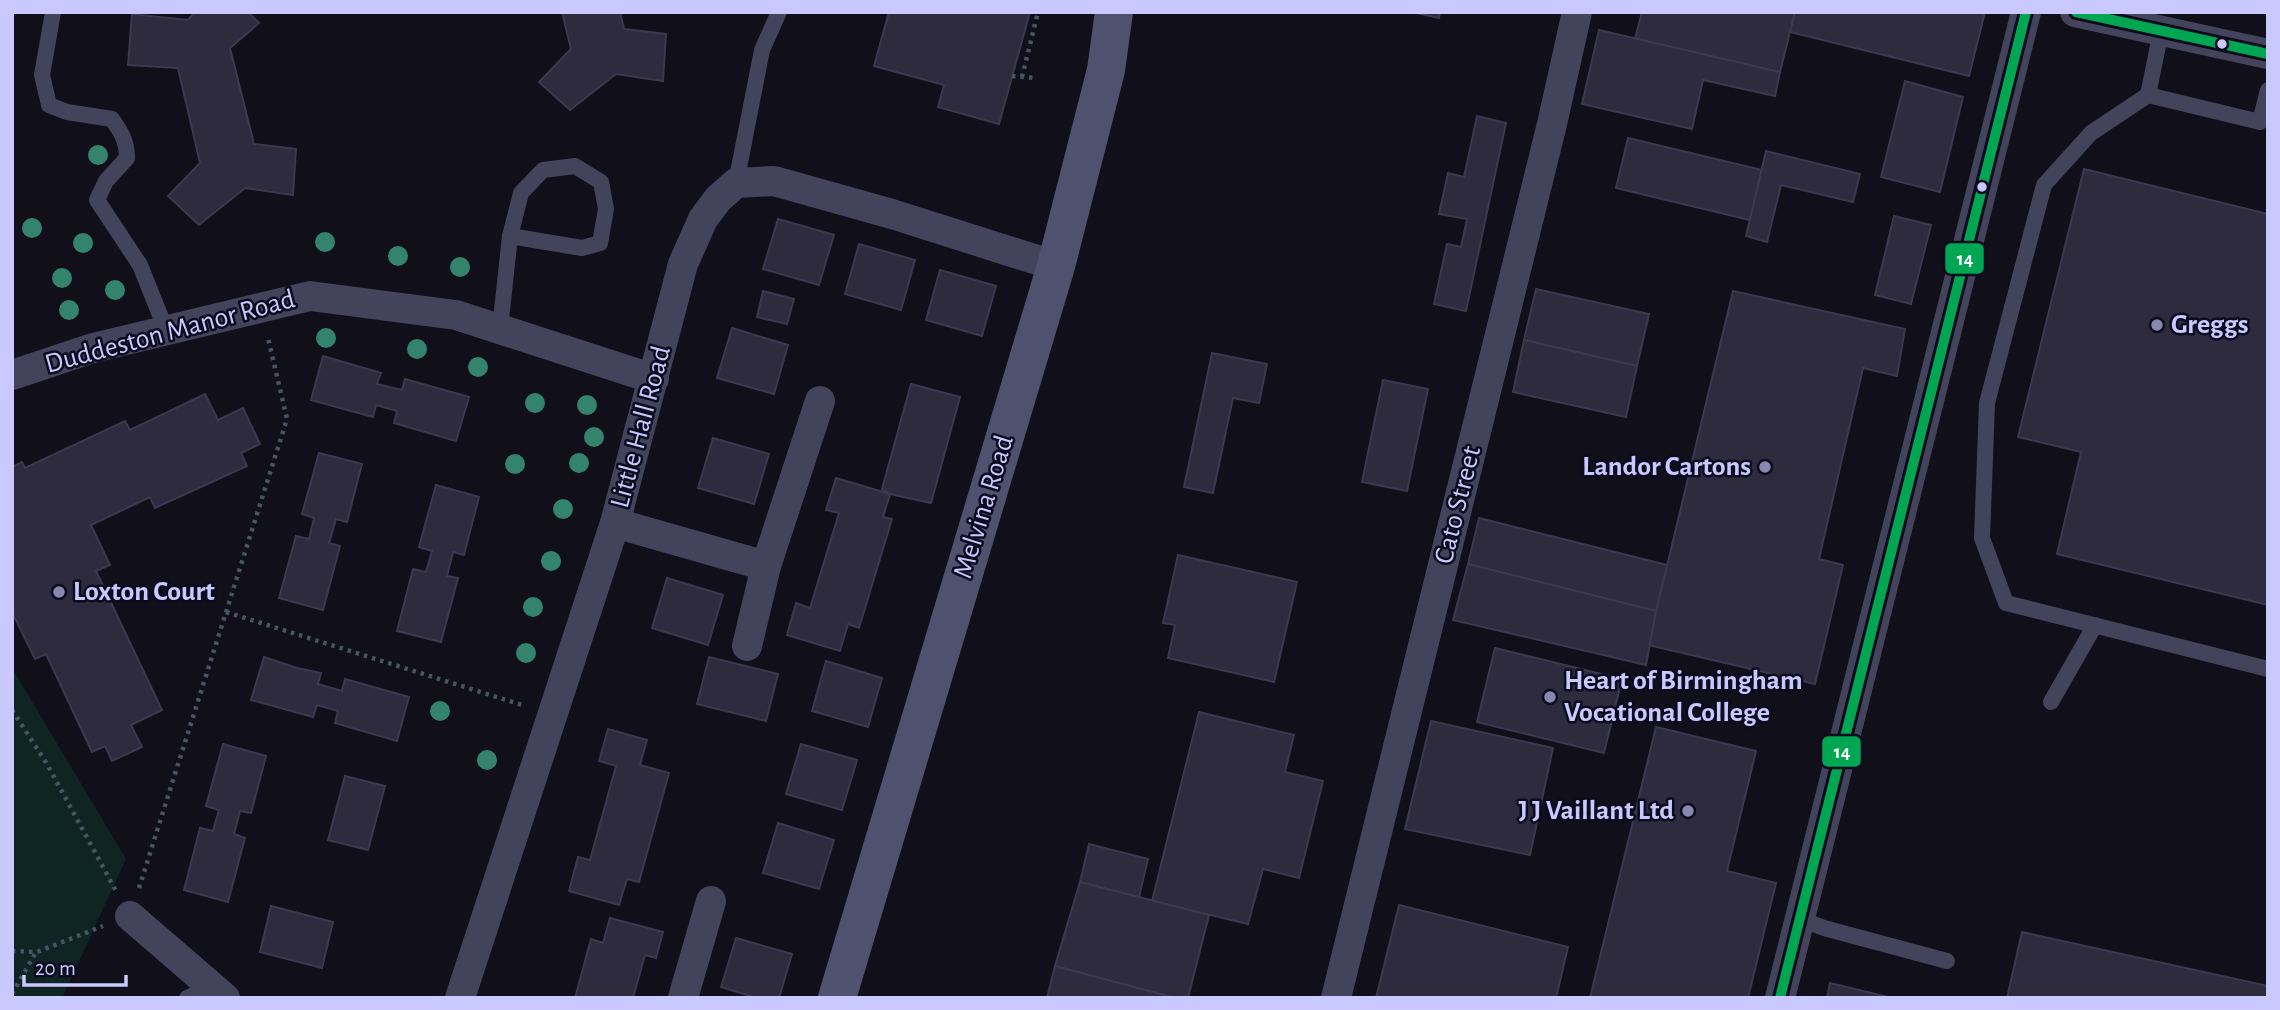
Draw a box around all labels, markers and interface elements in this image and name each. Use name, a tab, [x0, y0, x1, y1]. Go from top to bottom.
unlabelled marker	[2215, 37, 2229, 51]
unlabelled marker	[1975, 180, 1989, 194]
line badge: 14	[1944, 242, 1985, 275]
text: 14	[1957, 250, 1974, 269]
street label: Duddeston Manor Road	[42, 285, 298, 379]
place label: Greggs	[2171, 311, 2249, 339]
marker: Greggs	[2149, 317, 2165, 333]
street label: Little Hall Road	[606, 343, 676, 511]
street label: Melvina Road	[949, 432, 1019, 582]
street label: Cato Street	[1430, 443, 1486, 567]
place label: Landor Cartons	[1582, 453, 1751, 481]
marker: Landor Cartons	[1757, 459, 1773, 475]
place label: Loxton Court	[73, 578, 215, 606]
marker: Loxton Court	[51, 584, 67, 600]
place label: Heart of Birmingham Vocational College	[1564, 667, 1803, 727]
marker: Heart of Birmingham Vocational College	[1542, 689, 1558, 705]
line badge: 14	[1821, 735, 1862, 768]
text: 14	[1834, 743, 1851, 762]
place label: J J Vaillant Ltd	[1519, 797, 1674, 825]
marker: J J Vaillant Ltd	[1680, 803, 1696, 819]
scale bar	[24, 944, 126, 988]
text: 20 m	[35, 958, 76, 979]

